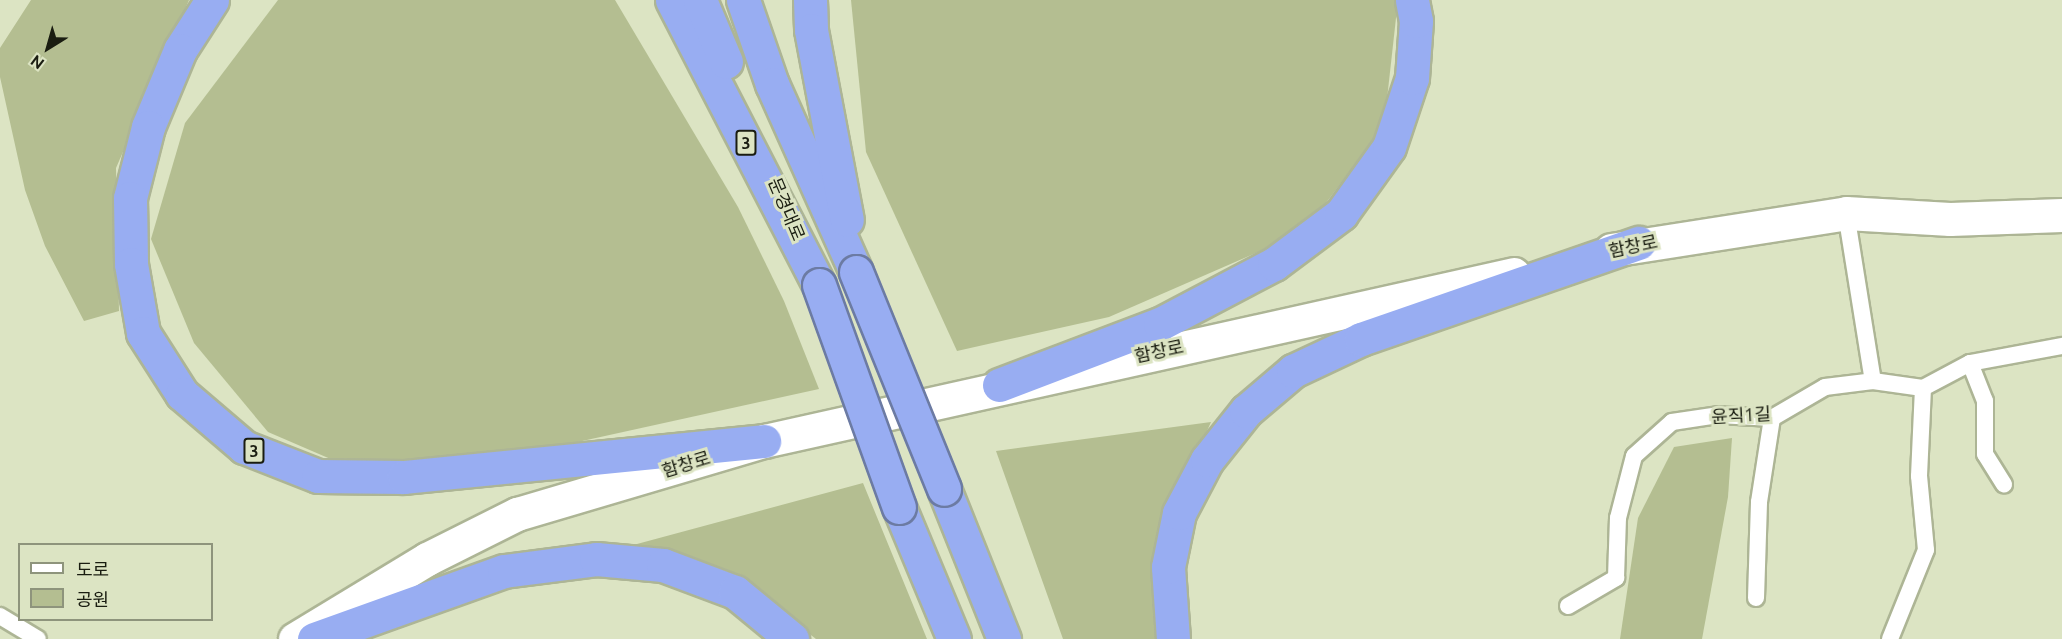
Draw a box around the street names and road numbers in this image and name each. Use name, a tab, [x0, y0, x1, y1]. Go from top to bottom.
road number: 3	[734, 130, 758, 156]
street label: 문경대로	[764, 174, 810, 244]
street label: 함창로	[1606, 230, 1660, 262]
street label: 함창로	[1132, 335, 1186, 367]
street label: 윤직1길	[1711, 403, 1771, 427]
road number: 3	[242, 438, 266, 464]
street label: 함창로	[659, 446, 713, 482]

